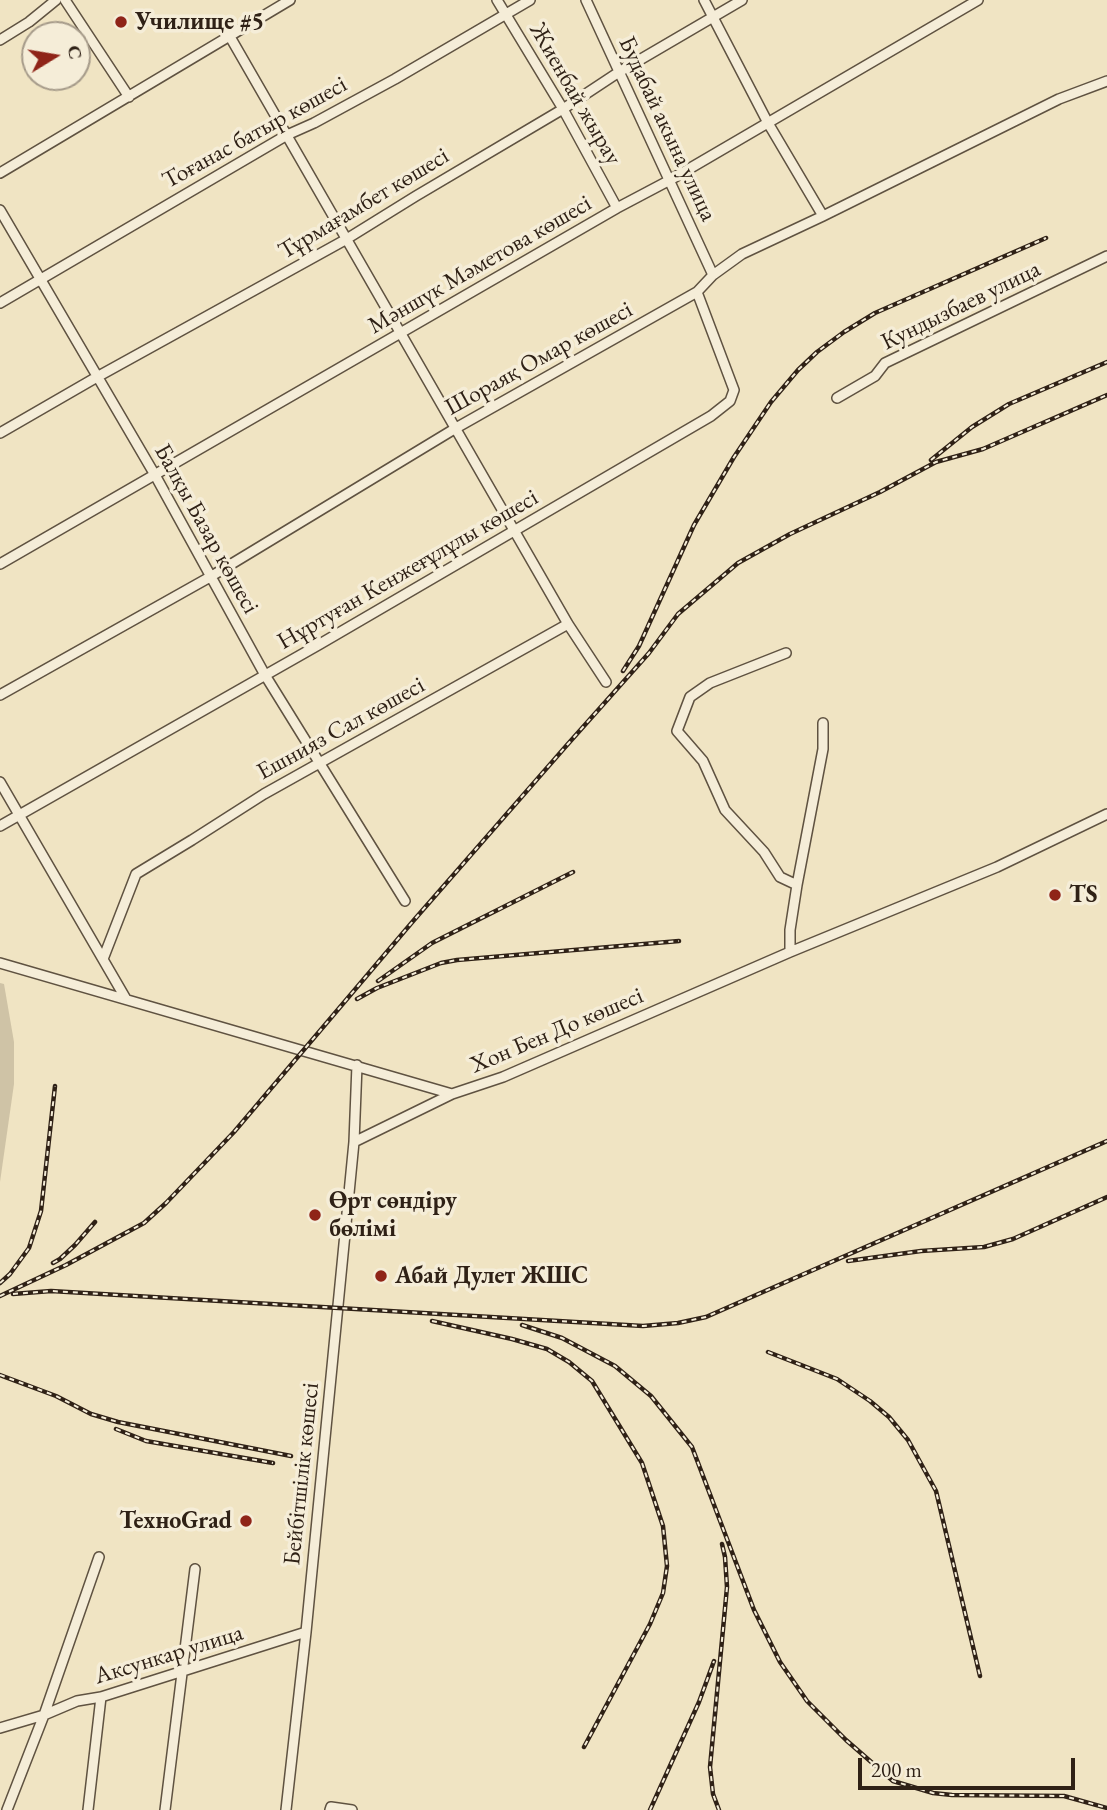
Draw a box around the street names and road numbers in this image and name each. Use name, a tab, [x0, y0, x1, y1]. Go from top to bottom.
street label: Жиенбай жырау	[523, 18, 627, 170]
street label: Будабай акына улица	[612, 32, 722, 226]
street label: Тоғанас батыр көшесі	[158, 70, 352, 196]
street label: Тұрмағамбет көшесі	[274, 142, 454, 266]
street label: Мәншүк Мәметова көшесі	[363, 189, 597, 341]
street label: Кундызбаев улица	[877, 255, 1045, 357]
street label: Шораяқ Омар көшесі	[440, 296, 638, 422]
street label: Балқы Базар көшесі	[147, 439, 265, 619]
street label: Нұртуған Кенжеғұлұлы көшесі	[273, 483, 543, 657]
street label: Ешнияз Сал көшесі	[252, 671, 430, 787]
street label: Хон Бен До көшесі	[466, 982, 648, 1080]
street label: Бейбітшілік көшесі	[278, 1381, 326, 1567]
street label: Аксункар улица	[91, 1619, 247, 1691]

